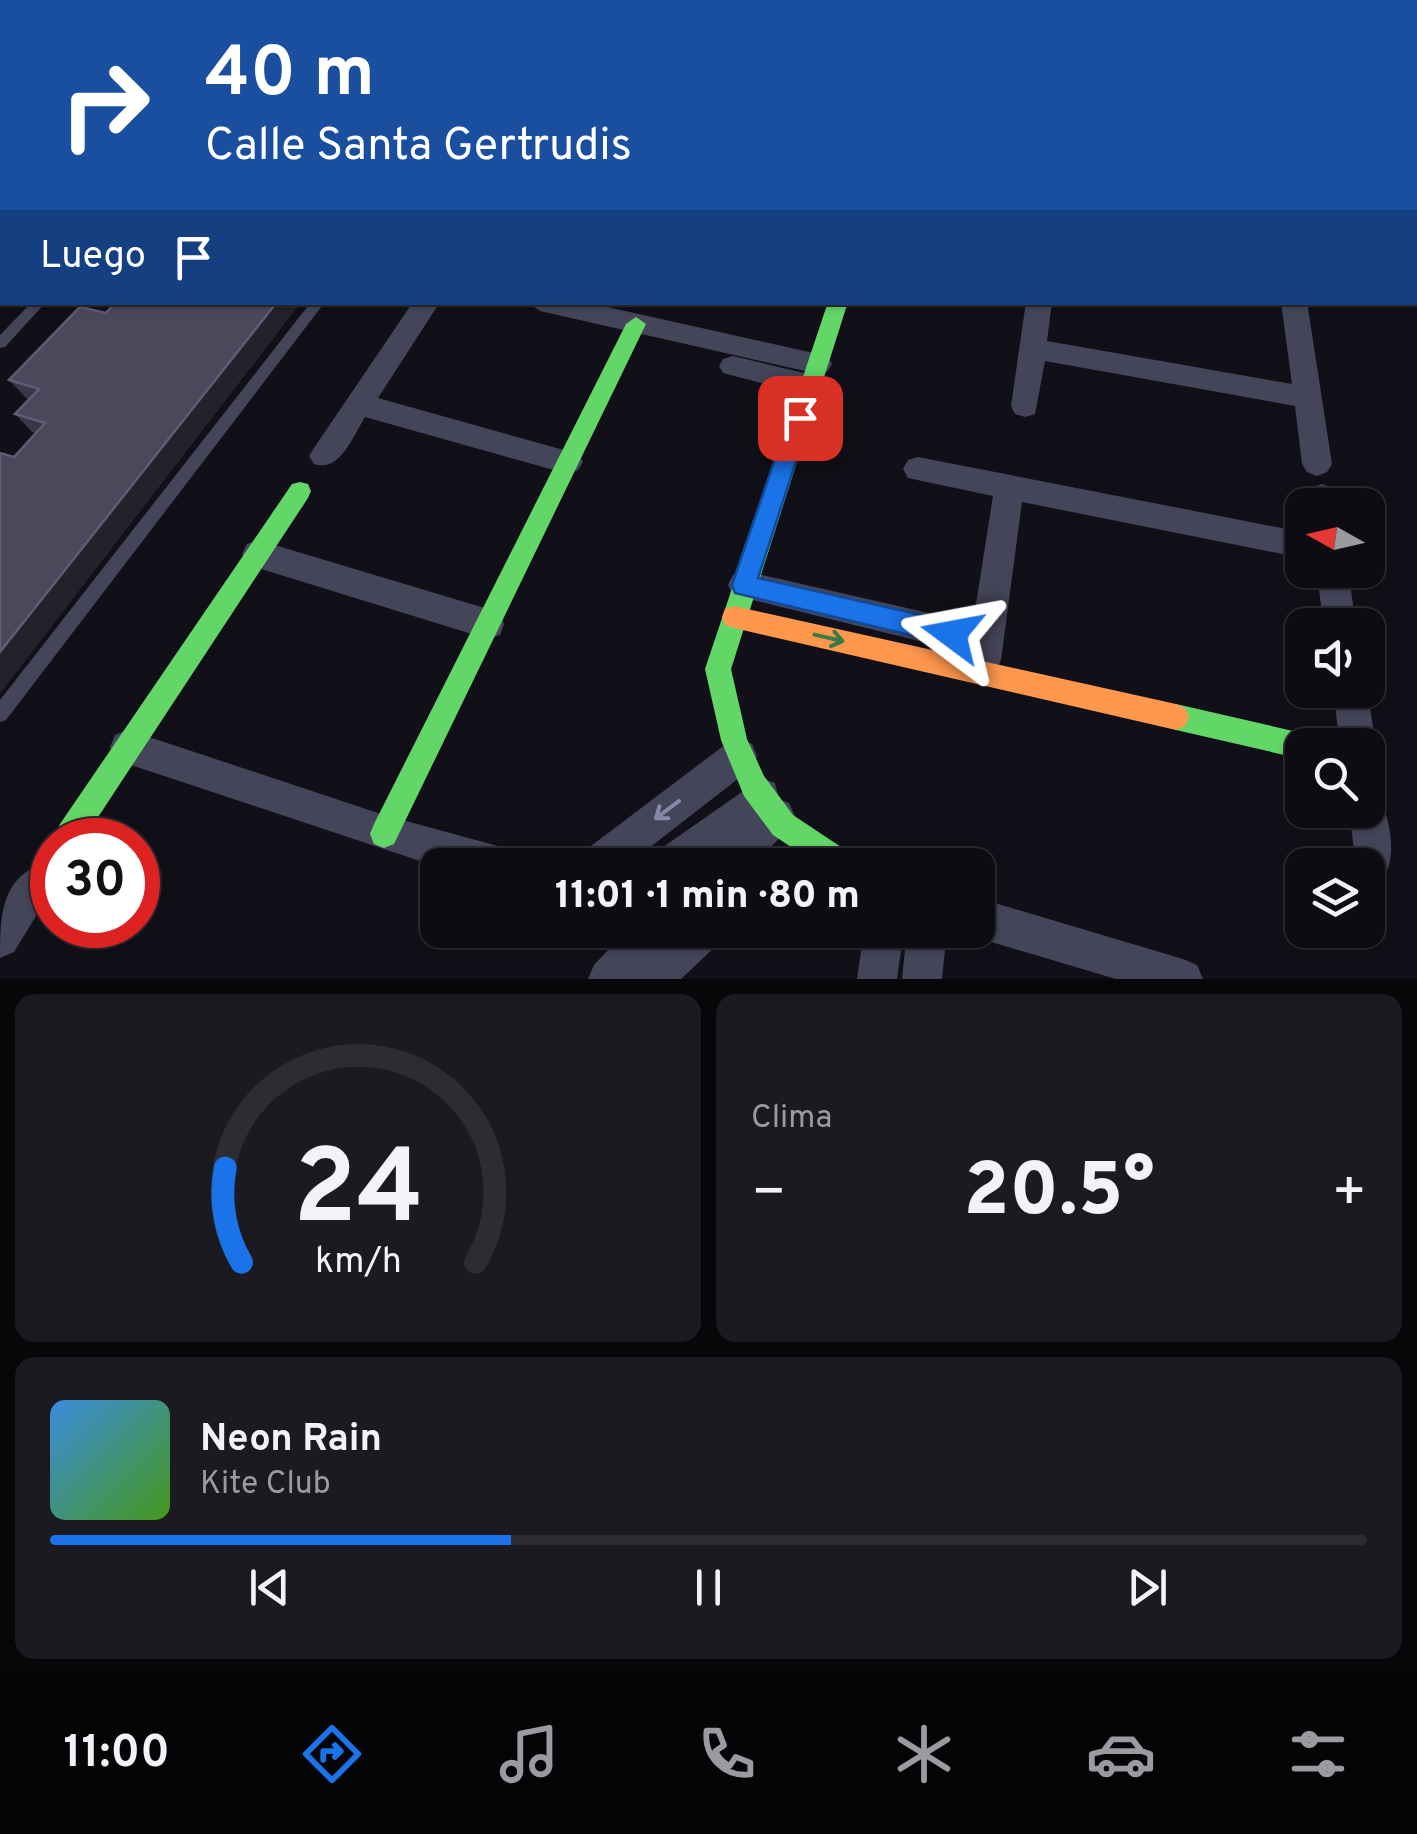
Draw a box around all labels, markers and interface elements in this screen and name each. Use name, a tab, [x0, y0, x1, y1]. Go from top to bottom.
text: 40 m	[205, 32, 375, 121]
icon: right	[40, 40, 170, 170]
text: Calle Santa Gertrudis	[205, 119, 632, 176]
icon: arrive	[166, 230, 221, 285]
text: Luego	[40, 233, 146, 282]
pin	[758, 376, 843, 461]
icon: arrive	[773, 391, 828, 446]
north arrow	[1285, 488, 1385, 588]
map controls	[1285, 488, 1385, 948]
position arrow	[900, 582, 1004, 686]
button: sound	[1285, 608, 1385, 708]
one-way arrow	[812, 630, 844, 648]
button: search	[1285, 728, 1385, 828]
one-way arrow	[654, 800, 681, 821]
speed limit sign: 30	[30, 818, 160, 948]
button: layers	[1285, 848, 1385, 948]
text: 11:01 · 1 min · 80 m	[555, 873, 860, 922]
text: Clima	[751, 1099, 832, 1139]
text: 24	[293, 1128, 423, 1260]
text: 20.5°	[963, 1147, 1155, 1242]
text: −	[751, 1160, 786, 1230]
text: +	[1332, 1160, 1367, 1230]
text: km/h	[315, 1240, 401, 1286]
text: Neon Rain	[200, 1416, 382, 1465]
text: Kite Club	[200, 1465, 331, 1505]
icon: previous	[242, 1560, 297, 1615]
icon: pause	[681, 1560, 736, 1615]
icon: next	[1120, 1560, 1175, 1615]
icon: directions	[297, 1719, 367, 1789]
icon: music	[494, 1719, 564, 1789]
icon: phone	[692, 1719, 762, 1789]
icon: climate	[889, 1719, 959, 1789]
icon: car	[1086, 1719, 1156, 1789]
icon: filters	[1283, 1719, 1353, 1789]
text: 11:00	[64, 1726, 170, 1783]

